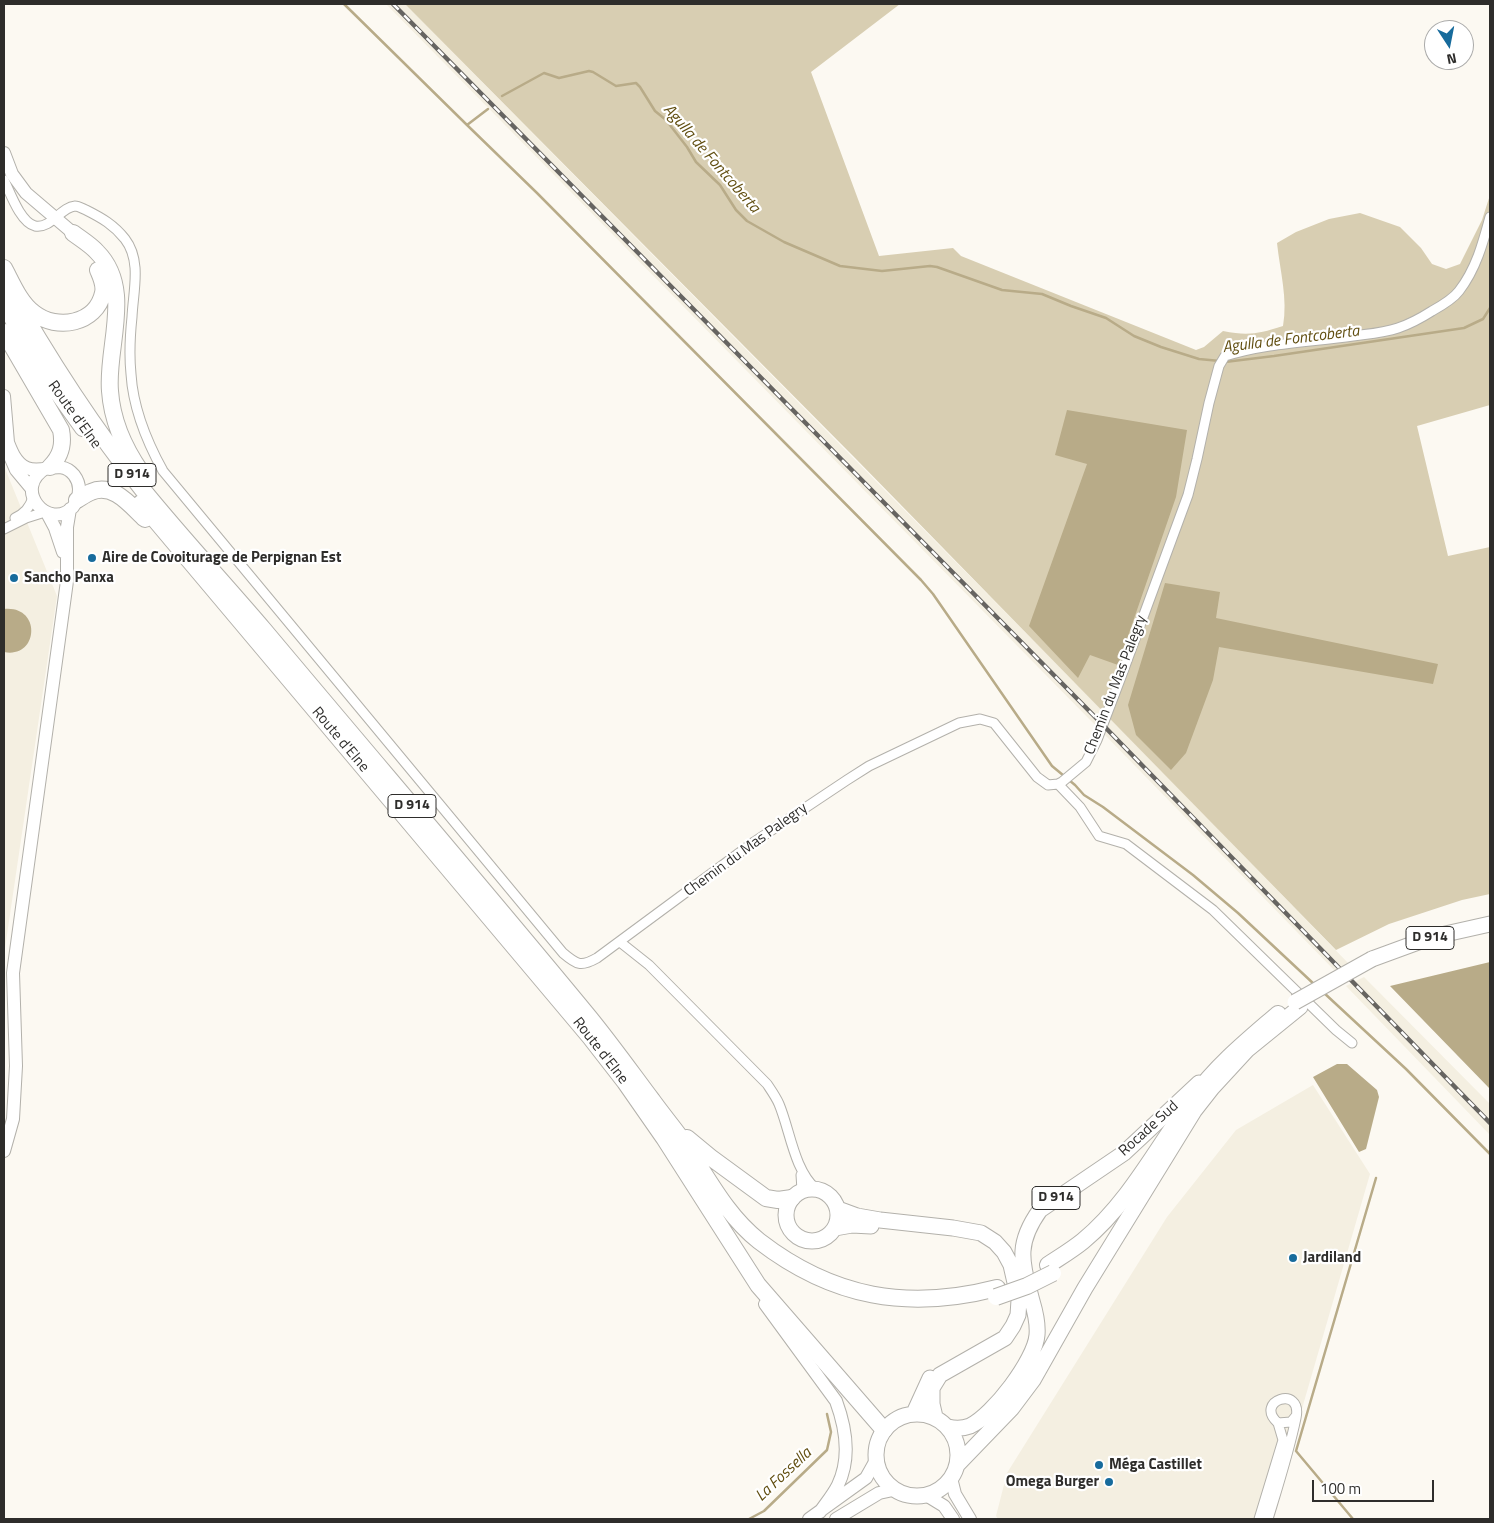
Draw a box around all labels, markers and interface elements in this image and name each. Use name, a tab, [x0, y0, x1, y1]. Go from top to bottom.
north arrow	[1424, 20, 1474, 70]
text: N	[1445, 48, 1459, 70]
water label: Agulla de Fontcoberta	[659, 101, 763, 217]
water label: Agulla de Fontcoberta	[1222, 322, 1360, 358]
street label: Route d'Elne	[43, 378, 105, 452]
road number: D 914	[108, 464, 156, 486]
place label: Aire de Covoiturage de Perpignan Est	[102, 549, 341, 567]
marker: Aire de Covoiturage de Perpignan Est	[86, 552, 98, 564]
place label: Sancho Panxa	[24, 569, 114, 587]
marker: Sancho Panxa	[8, 572, 20, 584]
street label: Chemin du Mas Palegry	[1081, 613, 1151, 757]
street label: Route d'Elne	[308, 704, 372, 776]
road number: D 914	[388, 794, 436, 818]
street label: Chemin du Mas Palegry	[681, 799, 811, 901]
road number: D 914	[1406, 926, 1454, 950]
street label: Route d'Elne	[568, 1014, 632, 1088]
street label: Rocade Sud	[1116, 1098, 1182, 1160]
road number: D 914	[1032, 1186, 1080, 1210]
place label: Jardiland	[1303, 1249, 1361, 1267]
marker: Jardiland	[1287, 1252, 1299, 1264]
water label: La Fossella	[752, 1444, 816, 1506]
place label: Méga Castillet	[1109, 1456, 1202, 1474]
marker: Méga Castillet	[1093, 1459, 1105, 1471]
scale bar	[1314, 1470, 1436, 1502]
place label: Omega Burger	[1006, 1473, 1099, 1491]
marker: Omega Burger	[1103, 1476, 1115, 1488]
text: 100 m	[1320, 1477, 1361, 1500]

